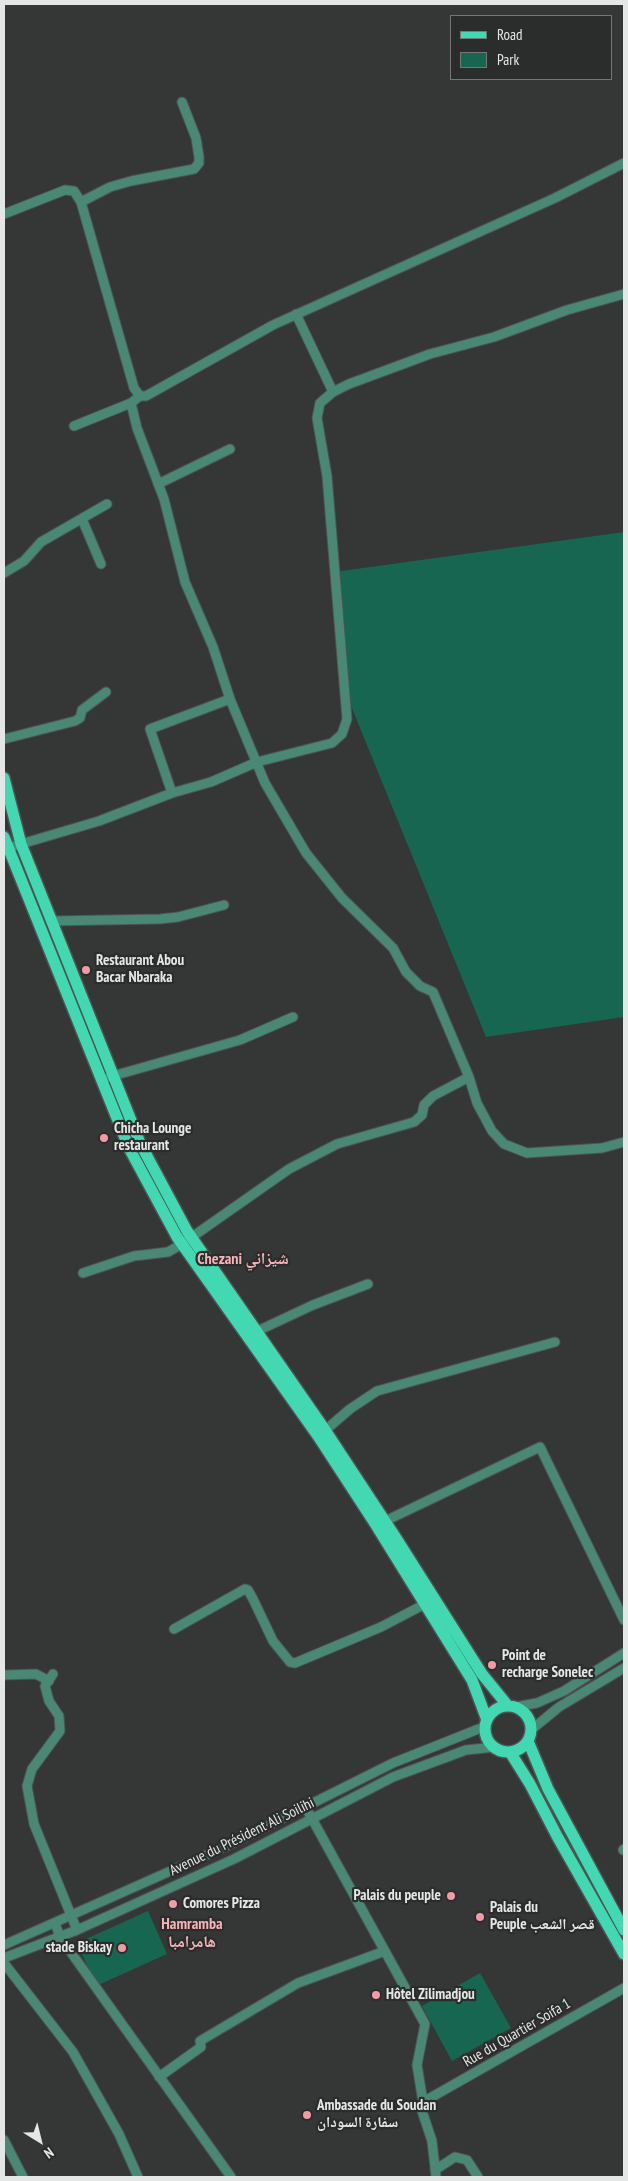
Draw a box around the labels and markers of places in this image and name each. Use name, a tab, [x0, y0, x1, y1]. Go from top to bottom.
place label: Restaurant Abou Bacar Nbaraka	[96, 952, 184, 987]
marker: Restaurant Abou Bacar Nbaraka	[80, 964, 92, 976]
place label: Chicha Lounge restaurant	[114, 1120, 191, 1155]
marker: Chicha Lounge restaurant	[98, 1132, 110, 1144]
place label: Point de recharge Sonelec	[502, 1647, 593, 1682]
marker: Point de recharge Sonelec	[486, 1659, 498, 1671]
place label: Palais du peuple	[353, 1887, 441, 1905]
marker: Palais du peuple	[445, 1890, 457, 1902]
place label: Comores Pizza	[183, 1895, 260, 1913]
marker: Comores Pizza	[167, 1898, 179, 1910]
place label: Palais du Peuple قصر الشعب	[490, 1899, 595, 1934]
marker: Palais du Peuple قصر الشعب	[474, 1911, 486, 1923]
place label: stade Biskay	[46, 1939, 112, 1957]
marker: stade Biskay	[116, 1942, 128, 1954]
place label: Hôtel Zilimadjou	[386, 1986, 475, 2004]
marker: Hôtel Zilimadjou	[370, 1989, 382, 2001]
place label: Ambassade du Soudan سفارة السودان	[317, 2097, 436, 2132]
marker: Ambassade du Soudan سفارة السودان	[301, 2109, 313, 2121]

